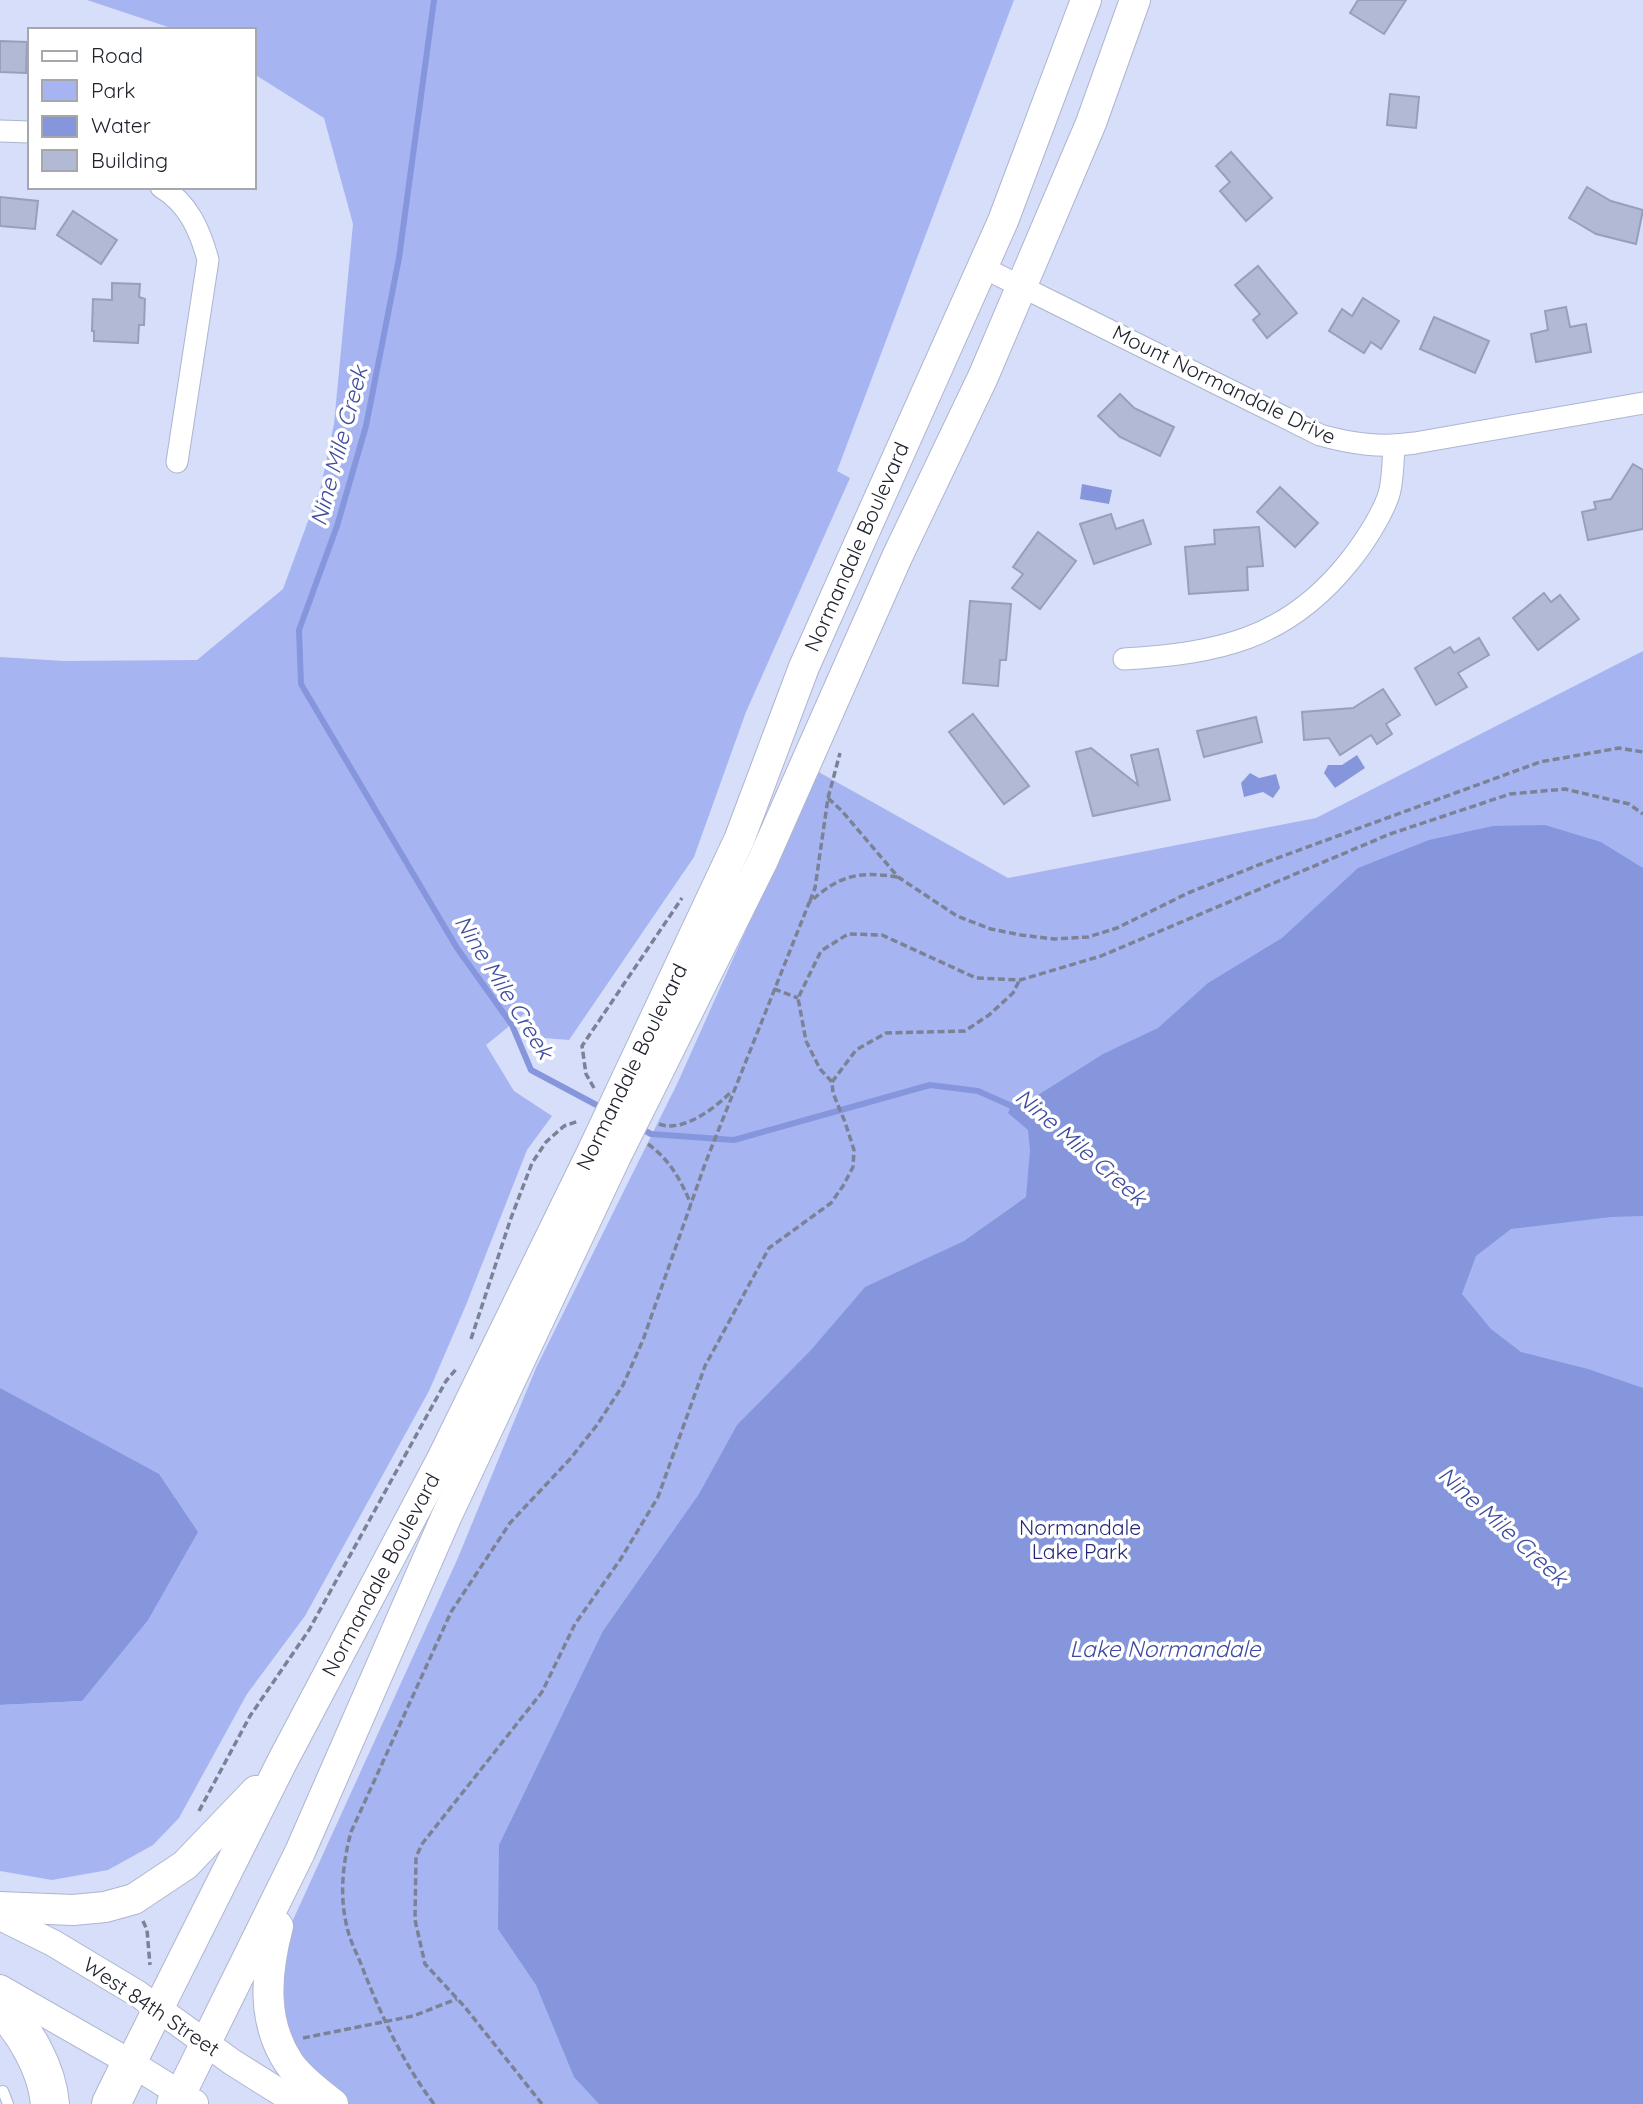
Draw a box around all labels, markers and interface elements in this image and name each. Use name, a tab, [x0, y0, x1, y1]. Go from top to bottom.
legend	[28, 28, 256, 189]
text: Road	[91, 42, 143, 68]
text: Park	[91, 77, 135, 103]
text: Water	[91, 112, 151, 138]
text: Building	[91, 147, 168, 173]
street label: Mount Normandale Drive	[1109, 319, 1340, 450]
water label: Nine Mile Creek	[303, 361, 374, 529]
street label: Normandale Boulevard	[798, 438, 914, 655]
water label: Nine Mile Creek	[449, 909, 561, 1065]
street label: Normandale Boulevard	[570, 959, 692, 1174]
water label: Nine Mile Creek	[1010, 1082, 1154, 1213]
water label: Nine Mile Creek	[1433, 1460, 1575, 1592]
street label: Normandale Boulevard	[315, 1468, 445, 1681]
park label: Normandale Lake Park	[1019, 1514, 1141, 1564]
water label: Lake Normandale	[1070, 1634, 1261, 1663]
street label: West 84th Street	[78, 1951, 225, 2061]

